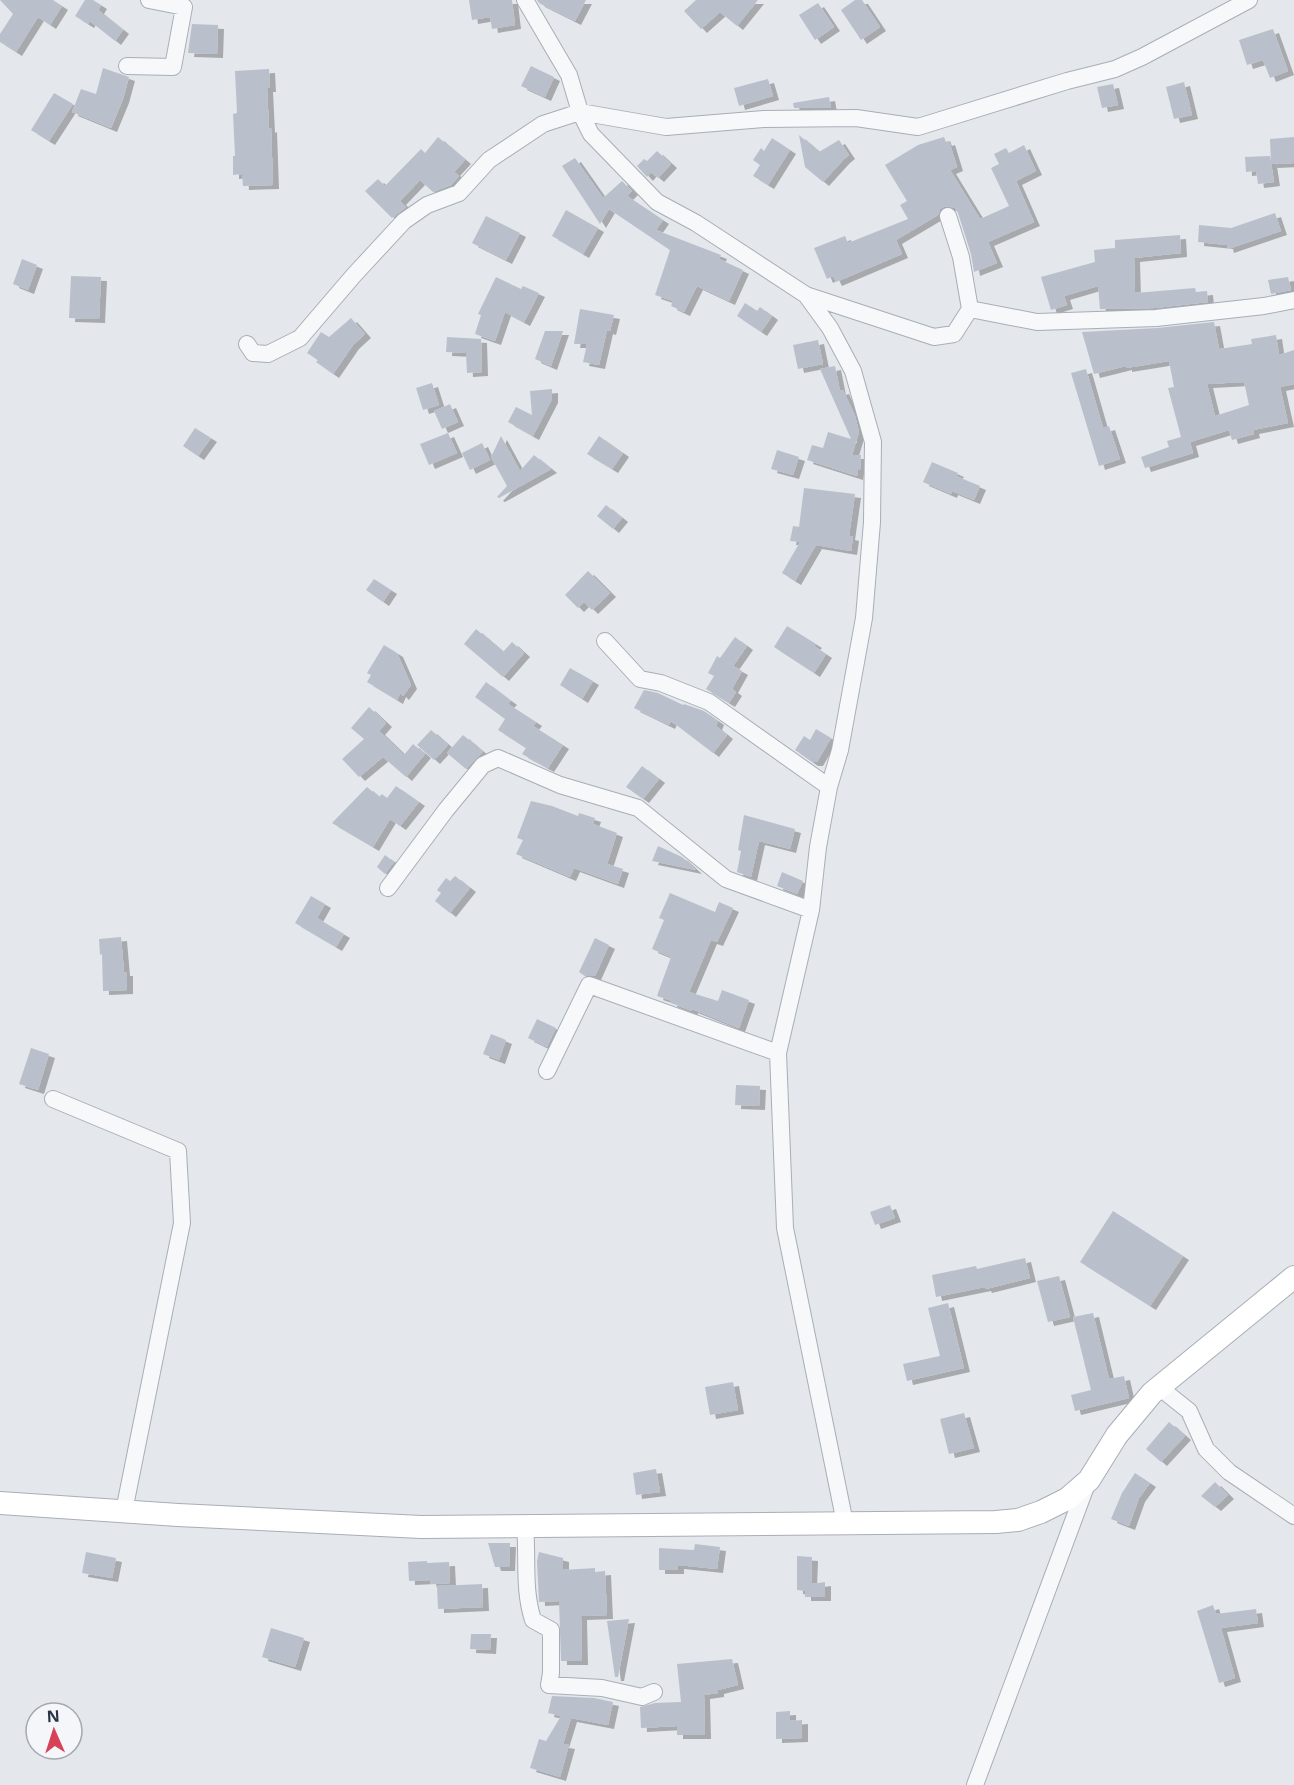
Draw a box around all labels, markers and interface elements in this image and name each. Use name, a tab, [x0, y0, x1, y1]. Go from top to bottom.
north arrow	[24, 1701, 84, 1761]
text: N	[46, 1705, 60, 1727]

